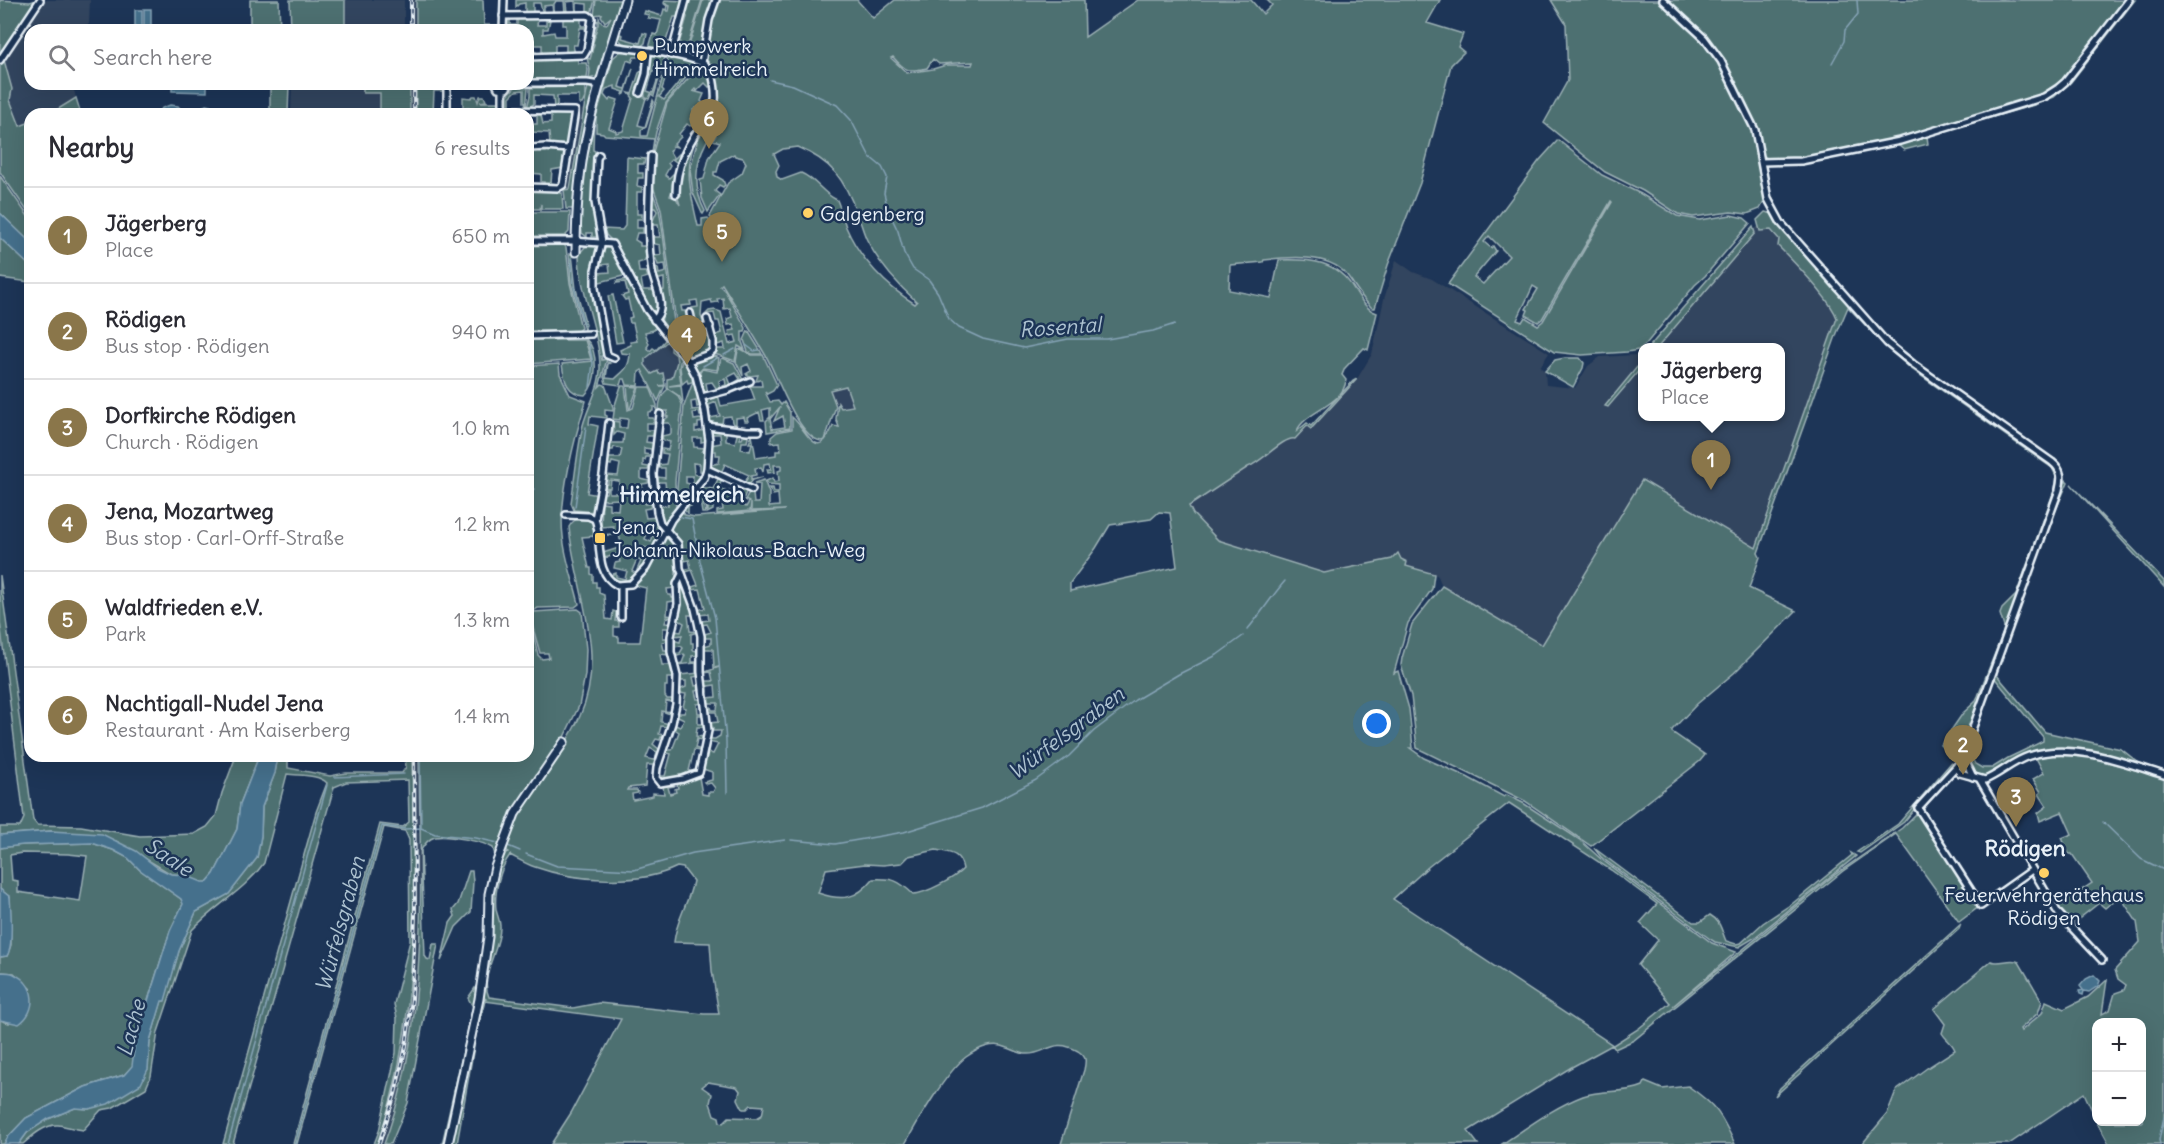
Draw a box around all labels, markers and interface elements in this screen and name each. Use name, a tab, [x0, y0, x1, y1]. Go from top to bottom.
search box	[24, 24, 534, 90]
place label: Pumpwerk Himmelreich	[654, 33, 768, 81]
icon: search	[45, 41, 78, 74]
text: Search here	[93, 43, 212, 71]
marker: Pumpwerk Himmelreich	[635, 49, 649, 63]
pin: 6	[690, 100, 728, 149]
text: Nearby	[48, 131, 134, 164]
text: 6 results	[434, 135, 510, 160]
place label: Galgenberg	[820, 201, 925, 226]
marker: Galgenberg	[801, 206, 815, 220]
text: Jägerberg	[105, 209, 207, 237]
pin: 5	[702, 212, 742, 262]
text: 1	[64, 223, 71, 248]
text: 650 m	[452, 223, 510, 248]
text: Place	[105, 237, 153, 262]
text: Rödigen	[105, 305, 186, 333]
water label: Rosental	[1018, 310, 1105, 343]
pin: 4	[668, 316, 706, 365]
text: 2	[62, 319, 73, 344]
text: 940 m	[451, 319, 510, 344]
text: Bus stop · Rödigen	[105, 333, 270, 358]
popup	[1638, 343, 1785, 421]
text: Jägerberg	[1661, 356, 1762, 384]
text: Place	[1661, 384, 1709, 409]
text: Dorfkirche Rödigen	[105, 401, 296, 429]
text: 3	[62, 415, 73, 440]
text: 1.0 km	[452, 415, 510, 440]
text: Church · Rödigen	[105, 429, 259, 454]
pin: 1	[1692, 440, 1730, 490]
district label: Himmelreich	[619, 480, 745, 508]
text: Jena, Mozartweg	[105, 497, 274, 525]
text: 4	[62, 511, 73, 536]
text: 1.2 km	[454, 511, 510, 536]
place label: Jena, Johann-Nikolaus-Bach-Weg	[612, 514, 866, 562]
text: Bus stop · Carl-Orff-Straße	[105, 525, 344, 550]
marker: Jena, Johann-Nikolaus-Bach-Weg	[593, 531, 607, 545]
text: Waldfrieden e.V.	[105, 593, 263, 621]
text: 5	[62, 607, 73, 632]
text: 1.3 km	[454, 607, 510, 632]
text: Park	[105, 621, 146, 646]
water label: Würfelsgraben	[1003, 680, 1130, 785]
text: Nachtigall-Nudel Jena	[105, 689, 324, 717]
text: 6	[62, 703, 73, 728]
text: 1.4 km	[454, 703, 510, 728]
your location	[1362, 709, 1391, 738]
text: Restaurant · Am Kaiserberg	[105, 717, 351, 742]
pin: 2	[1944, 726, 1982, 775]
pin: 3	[1996, 778, 2036, 827]
water label: Saale	[140, 832, 199, 883]
district label: Rödigen	[1985, 834, 2066, 862]
water label: Würfelsgraben	[309, 853, 371, 994]
marker: Feuerwehrgerätehaus Rödigen	[2037, 866, 2051, 880]
place label: Feuerwehrgerätehaus Rödigen	[1944, 882, 2144, 930]
water label: Lache	[111, 995, 152, 1059]
map controls	[2092, 1018, 2146, 1126]
button: +	[2092, 1018, 2146, 1072]
button: −	[2092, 1072, 2146, 1126]

